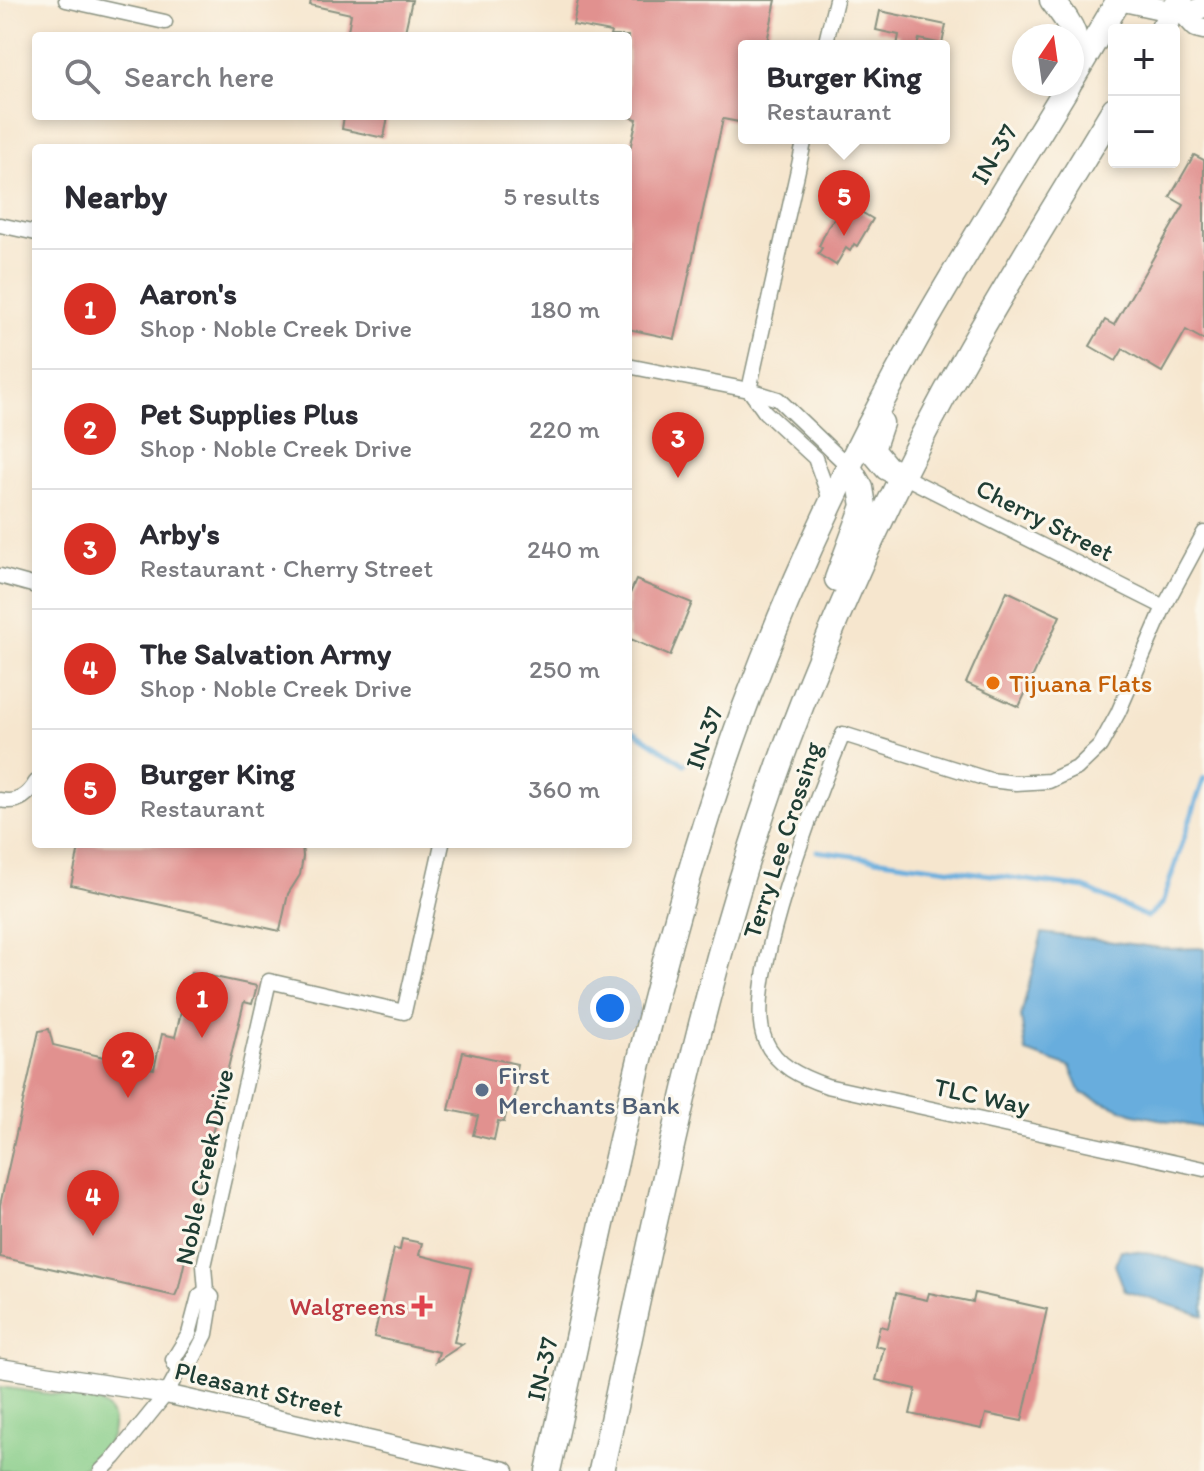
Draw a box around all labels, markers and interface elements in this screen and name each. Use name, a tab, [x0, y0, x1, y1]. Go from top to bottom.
north arrow	[1012, 24, 1084, 96]
map controls	[1108, 24, 1180, 168]
button: +	[1108, 24, 1180, 96]
search box	[32, 32, 632, 120]
popup	[738, 40, 950, 144]
icon: search	[60, 54, 104, 98]
text: Search here	[124, 58, 274, 95]
text: Burger King	[766, 58, 922, 95]
text: Restaurant	[766, 95, 891, 127]
button: −	[1108, 96, 1180, 168]
street label: IN-37	[964, 118, 1024, 190]
pin: 5	[818, 170, 870, 236]
text: Nearby	[64, 176, 167, 217]
text: 5 results	[503, 180, 600, 212]
text: Aaron's	[140, 275, 237, 312]
text: 1	[84, 293, 96, 325]
text: 180 m	[530, 293, 600, 325]
text: Shop · Noble Creek Drive	[140, 312, 412, 344]
text: Pet Supplies Plus	[140, 395, 358, 432]
pin: 3	[652, 412, 704, 478]
text: 2	[83, 413, 97, 445]
text: 220 m	[529, 413, 600, 445]
text: Shop · Noble Creek Drive	[140, 432, 412, 464]
street label: Cherry Street	[971, 472, 1119, 569]
text: Arby's	[140, 515, 220, 552]
text: 3	[83, 533, 97, 565]
text: 240 m	[527, 533, 600, 565]
text: Restaurant · Cherry Street	[140, 552, 433, 584]
text: The Salvation Army	[140, 635, 391, 672]
text: 4	[82, 653, 98, 685]
text: 250 m	[529, 653, 600, 685]
place label: Tijuana Flats	[1009, 667, 1152, 699]
text: Shop · Noble Creek Drive	[140, 672, 412, 704]
marker: Tijuana Flats	[984, 674, 1002, 692]
street label: IN-37	[678, 702, 730, 774]
street label: Terry Lee Crossing	[735, 737, 829, 942]
text: Burger King	[140, 755, 295, 792]
text: 5	[83, 773, 97, 805]
text: 360 m	[528, 773, 600, 805]
text: Restaurant	[140, 792, 265, 824]
pin: 1	[176, 972, 228, 1038]
your location	[590, 988, 630, 1028]
pin: 2	[102, 1032, 154, 1098]
place label: First Merchants Bank	[498, 1059, 680, 1121]
street label: Noble Creek Drive	[168, 1066, 240, 1268]
street label: TLC Way	[931, 1070, 1033, 1122]
marker: First Merchants Bank	[473, 1081, 491, 1099]
pin: 4	[67, 1170, 119, 1236]
place label: Walgreens	[289, 1290, 406, 1322]
marker: Walgreens	[413, 1297, 431, 1315]
street label: IN-37	[519, 1334, 565, 1404]
street label: Pleasant Street	[172, 1354, 347, 1424]

